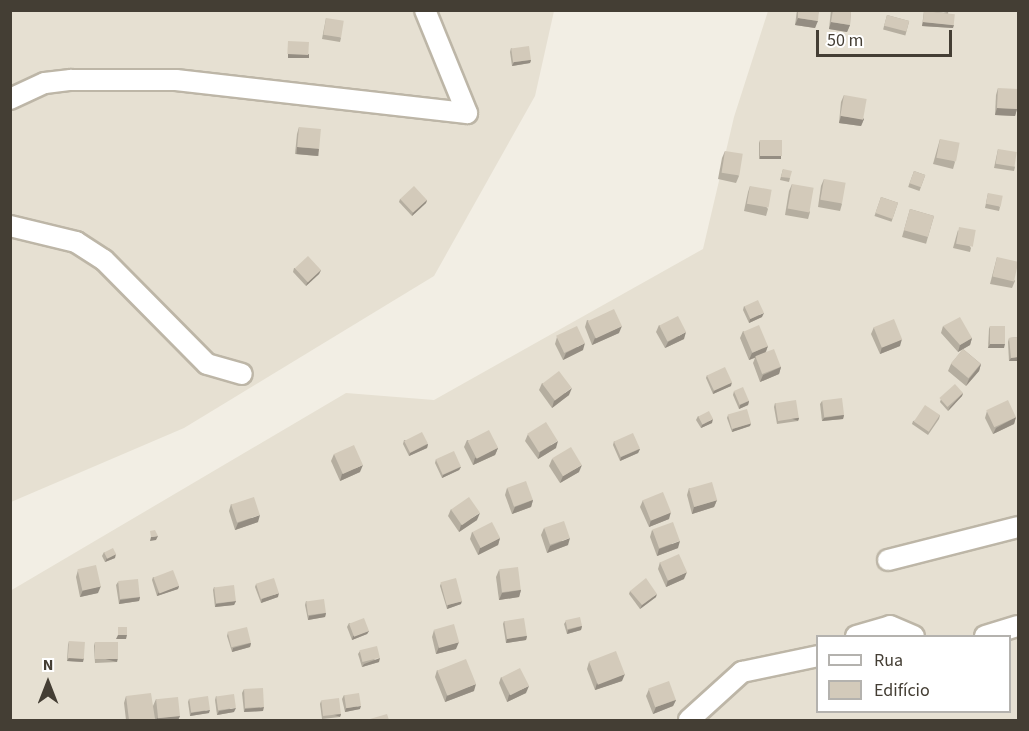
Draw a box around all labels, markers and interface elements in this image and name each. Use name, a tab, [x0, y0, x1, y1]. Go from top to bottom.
scale bar	[819, 18, 956, 56]
text: 50 m	[827, 28, 863, 53]
legend	[816, 635, 1011, 713]
text: Rua	[874, 648, 903, 673]
north arrow	[18, 653, 78, 713]
text: N	[43, 654, 53, 676]
text: Edifício	[874, 678, 930, 703]

